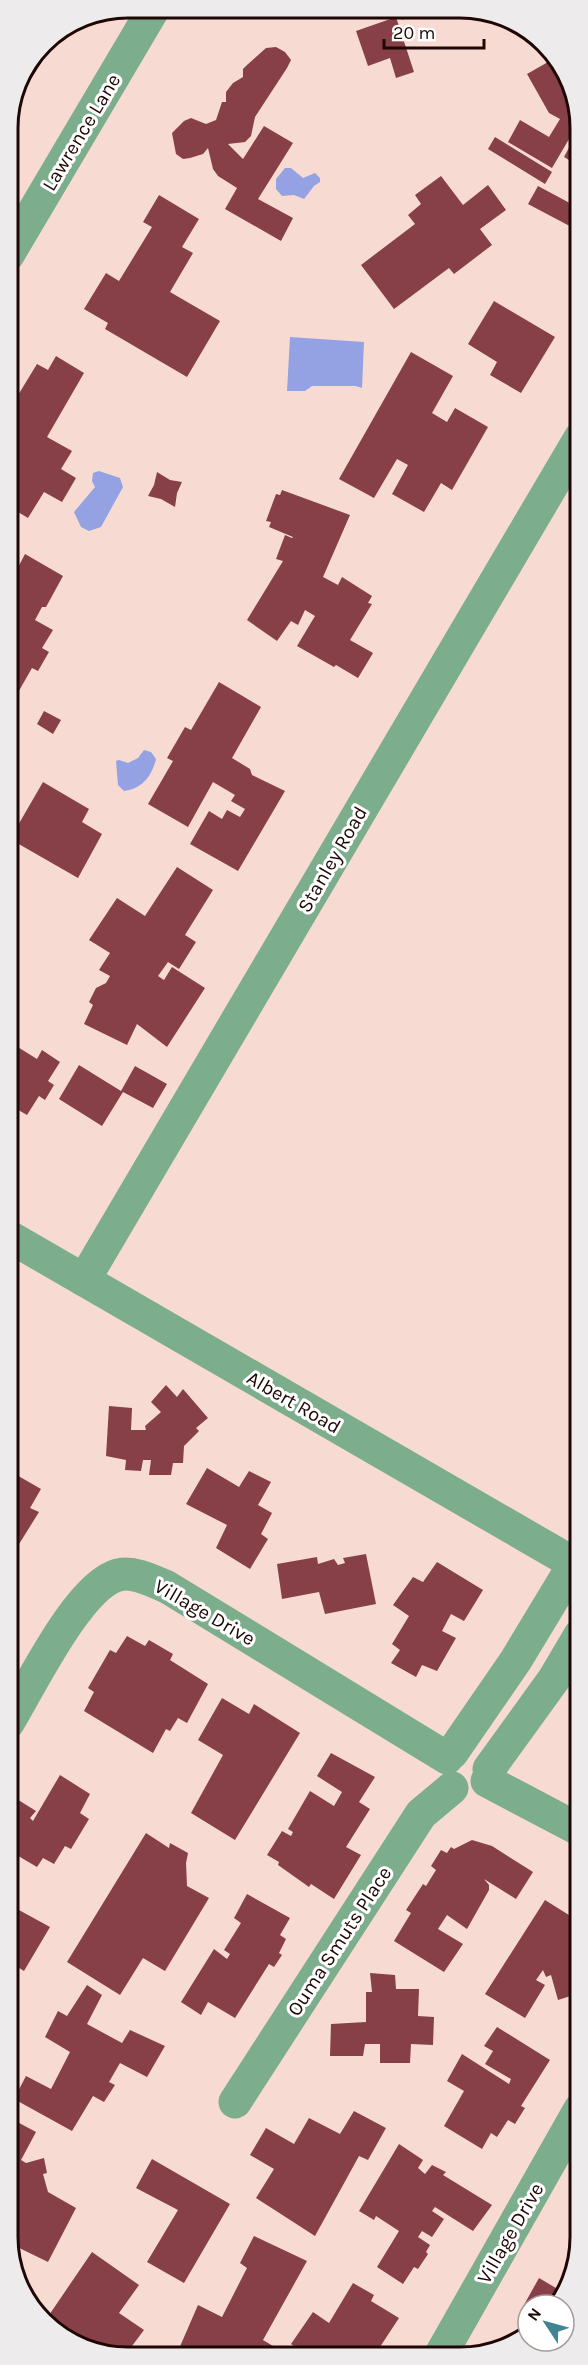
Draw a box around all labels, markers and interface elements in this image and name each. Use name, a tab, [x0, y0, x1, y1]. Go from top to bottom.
scale bar	[384, 12, 484, 50]
text: 20 m	[393, 22, 435, 44]
street label: Lawrence Lane	[37, 70, 125, 195]
street label: Stanley Road	[293, 802, 372, 916]
street label: Albert Road	[243, 1366, 345, 1439]
street label: Village Drive	[150, 1574, 259, 1651]
street label: Ouma Smuts Place	[283, 1862, 396, 2020]
street label: Village Drive	[472, 2179, 549, 2288]
north arrow	[516, 2293, 576, 2353]
text: N	[523, 2304, 545, 2325]

